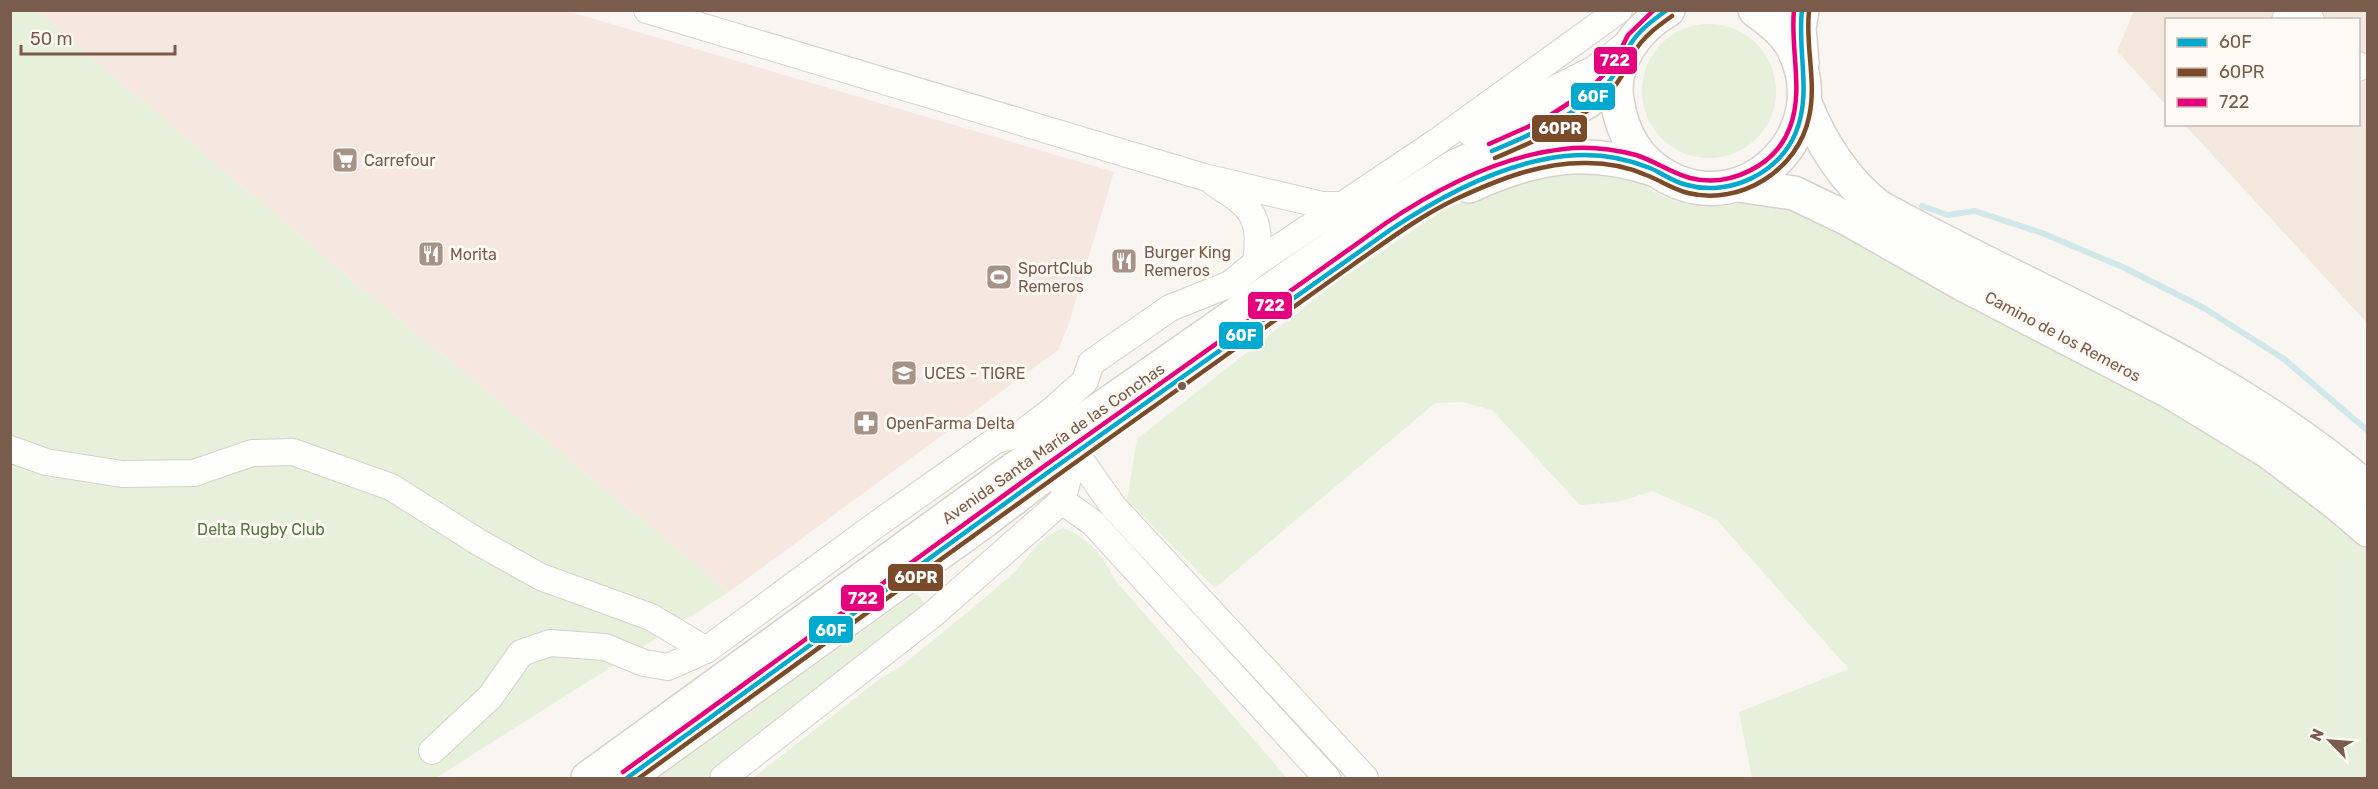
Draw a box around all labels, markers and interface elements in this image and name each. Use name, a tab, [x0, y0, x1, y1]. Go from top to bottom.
scale bar	[21, 18, 176, 56]
legend	[2165, 18, 2360, 126]
text: 50 m	[30, 28, 73, 50]
text: 60F	[2219, 31, 2252, 53]
line badge: 722	[1593, 46, 1638, 75]
text: 722	[1600, 51, 1630, 70]
text: 60PR	[2219, 61, 2265, 83]
line badge: 60F	[1570, 82, 1616, 111]
text: 60F	[1577, 87, 1609, 106]
text: 722	[2219, 91, 2249, 113]
line badge: 60PR	[1531, 114, 1588, 143]
text: 60PR	[1538, 119, 1582, 138]
supermarket icon: Carrefour	[330, 145, 360, 175]
place label: Carrefour	[364, 151, 435, 170]
restaurant icon: Morita	[416, 239, 446, 269]
place label: Burger King Remeros	[1144, 243, 1231, 280]
place label: Morita	[450, 245, 497, 264]
restaurant icon: Burger King Remeros	[1109, 246, 1139, 276]
place label: SportClub Remeros	[1018, 259, 1093, 296]
sports icon: SportClub Remeros	[984, 262, 1014, 292]
street label: Camino de los Remeros	[1982, 287, 2144, 386]
line badge: 722	[1247, 291, 1293, 320]
text: 722	[1255, 296, 1285, 315]
line badge: 60F	[1218, 321, 1264, 350]
text: 60F	[1225, 326, 1257, 345]
school or university icon: UCES - TIGRE	[889, 358, 919, 388]
street label: Avenida Santa María de las Conchas	[938, 359, 1168, 528]
place label: UCES - TIGRE	[924, 364, 1025, 383]
unlabelled marker	[1176, 380, 1188, 392]
pharmacy icon: OpenFarma Delta	[851, 408, 881, 438]
place label: OpenFarma Delta	[886, 414, 1015, 433]
park label: Delta Rugby Club	[197, 520, 325, 539]
line badge: 60PR	[887, 563, 944, 592]
text: 60PR	[894, 568, 938, 587]
line badge: 722	[840, 584, 885, 612]
text: 722	[848, 589, 878, 608]
line badge: 60F	[808, 615, 854, 644]
text: 60F	[815, 621, 847, 640]
north arrow	[2300, 711, 2360, 771]
text: N	[2306, 726, 2328, 744]

